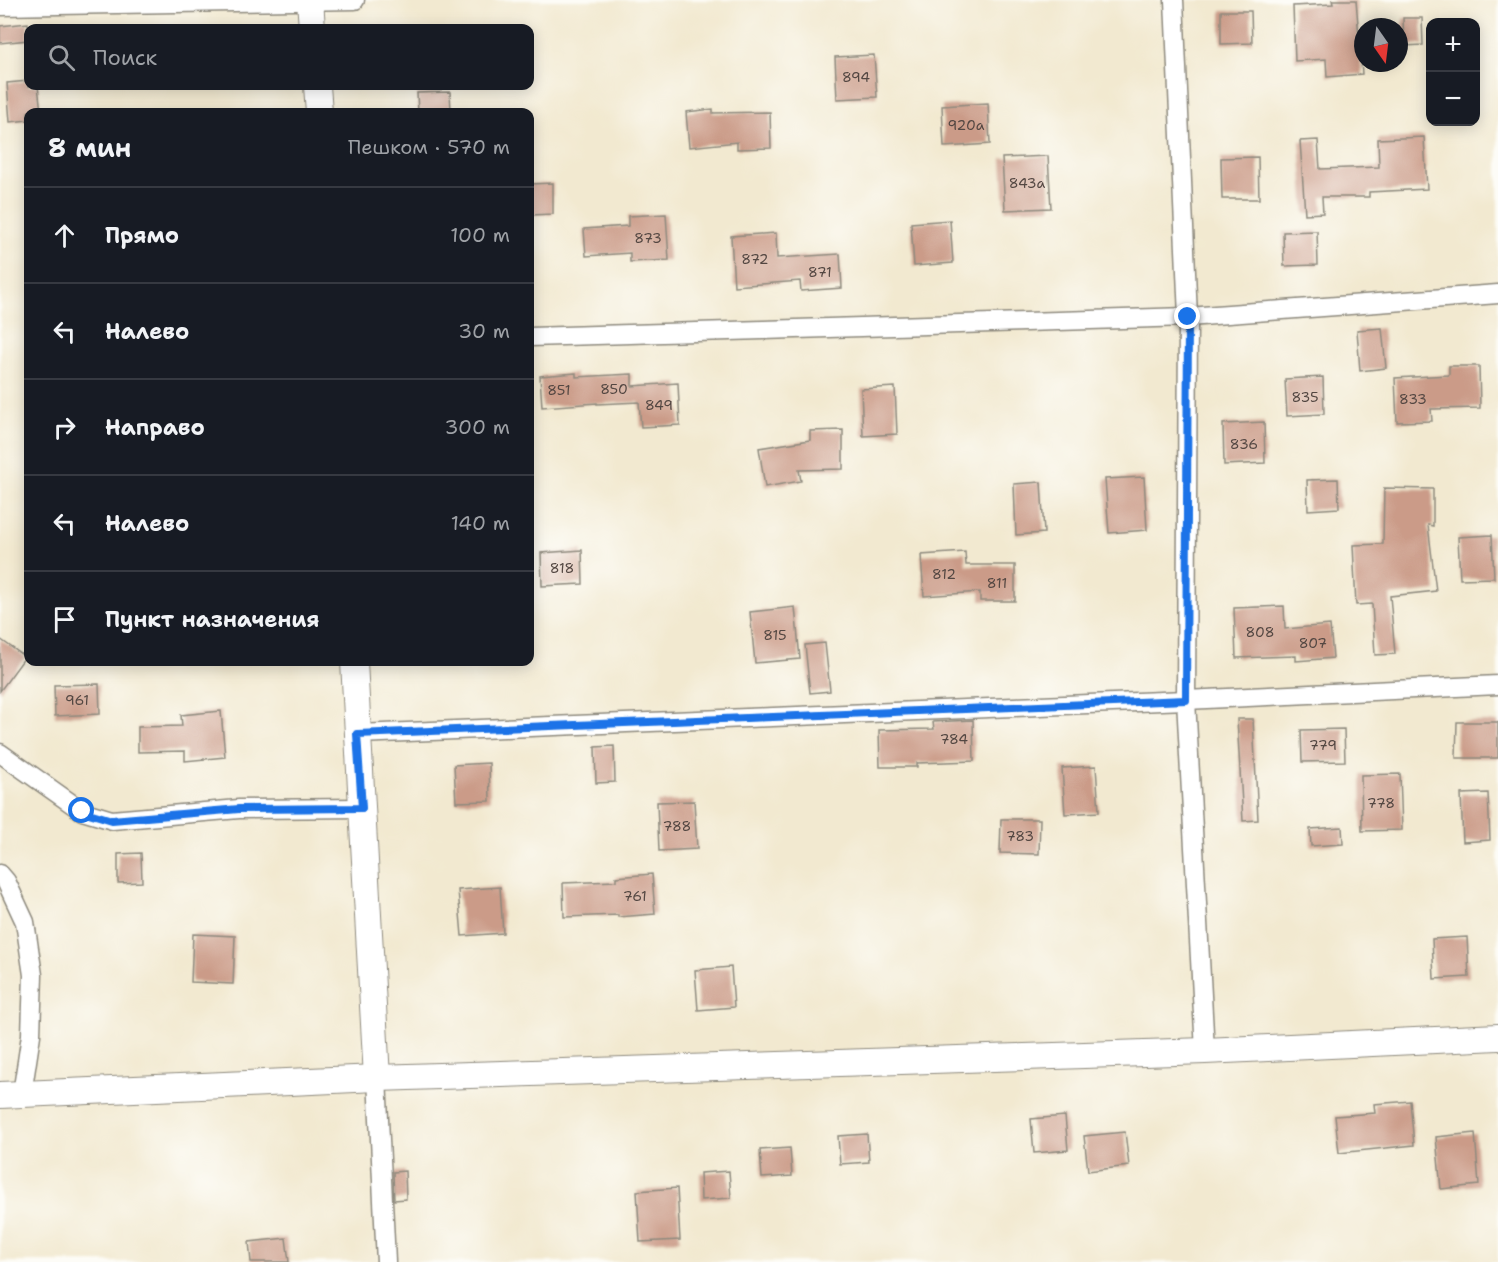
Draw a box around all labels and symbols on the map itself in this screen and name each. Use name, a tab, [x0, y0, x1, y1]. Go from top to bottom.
north arrow	[1354, 18, 1408, 72]
house number: 894	[842, 68, 870, 86]
house number: 920а	[948, 116, 985, 134]
house number: 843а	[1009, 174, 1046, 192]
house number: 873	[634, 229, 662, 247]
house number: 872	[741, 250, 769, 268]
house number: 871	[808, 263, 832, 281]
route end	[1174, 303, 1200, 329]
house number: 850	[600, 380, 628, 398]
house number: 851	[547, 381, 571, 399]
house number: 835	[1292, 388, 1319, 406]
house number: 833	[1399, 390, 1427, 408]
house number: 849	[645, 396, 673, 414]
house number: 836	[1230, 435, 1258, 453]
house number: 818	[550, 559, 574, 577]
house number: 812	[932, 565, 956, 583]
house number: 811	[987, 574, 1007, 592]
house number: 808	[1246, 623, 1274, 641]
house number: 815	[763, 626, 787, 644]
house number: 807	[1299, 634, 1327, 652]
house number: 961	[65, 691, 89, 709]
house number: 784	[940, 730, 968, 748]
house number: 779	[1309, 736, 1337, 754]
house number: 778	[1367, 794, 1395, 812]
route start	[68, 797, 94, 823]
house number: 788	[663, 817, 691, 835]
house number: 783	[1006, 827, 1034, 845]
house number: 761	[623, 887, 647, 905]

